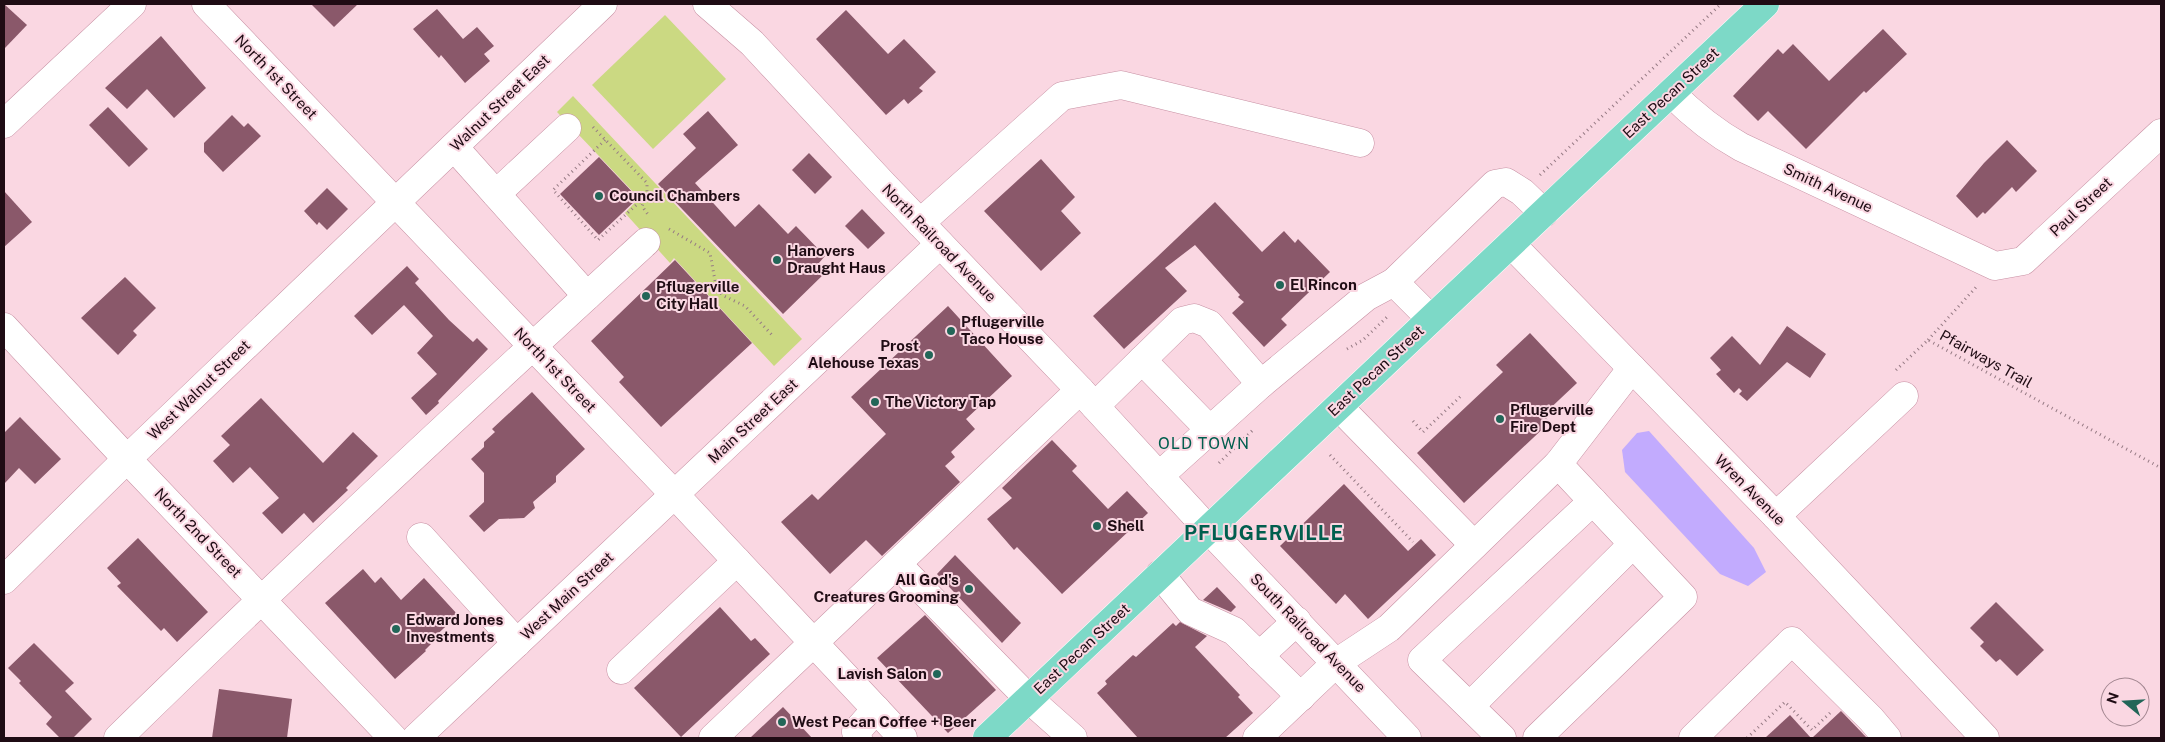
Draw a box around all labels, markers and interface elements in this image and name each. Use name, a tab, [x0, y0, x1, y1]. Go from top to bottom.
street label: North 1st Street	[232, 31, 321, 122]
street label: East Pecan Street	[1619, 44, 1722, 141]
street label: Walnut Street East	[446, 51, 553, 154]
street label: Smith Avenue	[1781, 159, 1875, 216]
street label: Paul Street	[2046, 174, 2115, 240]
street label: North Railroad Avenue	[879, 180, 1000, 305]
place label: Council Chambers	[609, 187, 740, 204]
marker: Council Chambers	[593, 190, 605, 202]
place label: Hanovers Draught Haus	[787, 242, 886, 276]
marker: Hanovers Draught Haus	[771, 254, 783, 266]
place label: El Rincon	[1290, 276, 1357, 293]
place label: Pflugerville City Hall	[656, 278, 739, 312]
marker: El Rincon	[1274, 279, 1286, 291]
marker: Pflugerville City Hall	[640, 290, 652, 302]
place label: Pflugerville Taco House	[961, 313, 1044, 347]
street label: East Pecan Street	[1324, 322, 1427, 419]
street label: North 1st Street	[511, 324, 600, 415]
marker: Pflugerville Taco House	[945, 325, 957, 337]
street label: Pfairways Trail	[1937, 326, 2035, 391]
street label: West Walnut Street	[144, 336, 253, 443]
place label: Prost Alehouse Texas	[808, 337, 919, 371]
marker: Prost Alehouse Texas	[923, 349, 935, 361]
street label: Main Street East	[705, 375, 801, 466]
place label: The Victory Tap	[885, 393, 996, 410]
marker: The Victory Tap	[869, 396, 881, 408]
place label: Pflugerville Fire Dept	[1510, 401, 1593, 435]
marker: Pflugerville Fire Dept	[1494, 413, 1506, 425]
district label: OLD TOWN	[1158, 434, 1250, 453]
street label: Wren Avenue	[1712, 451, 1789, 528]
street label: North 2nd Street	[151, 484, 245, 581]
place label: Shell	[1107, 517, 1145, 534]
marker: Shell	[1091, 520, 1103, 532]
district label: PFLUGERVILLE	[1184, 521, 1344, 545]
street label: West Main Street	[517, 548, 617, 643]
street label: South Railroad Avenue	[1247, 570, 1370, 696]
place label: All God's Creatures Grooming	[814, 571, 960, 605]
marker: All God's Creatures Grooming	[963, 583, 975, 595]
street label: East Pecan Street	[1030, 600, 1133, 697]
place label: Edward Jones Investments	[406, 611, 503, 645]
marker: Edward Jones Investments	[390, 623, 402, 635]
place label: Lavish Salon	[837, 665, 927, 682]
marker: Lavish Salon	[931, 668, 943, 680]
north arrow	[2100, 677, 2150, 727]
text: N	[2103, 690, 2122, 706]
place label: West Pecan Coffee + Beer	[792, 713, 977, 730]
marker: West Pecan Coffee + Beer	[776, 716, 788, 728]

